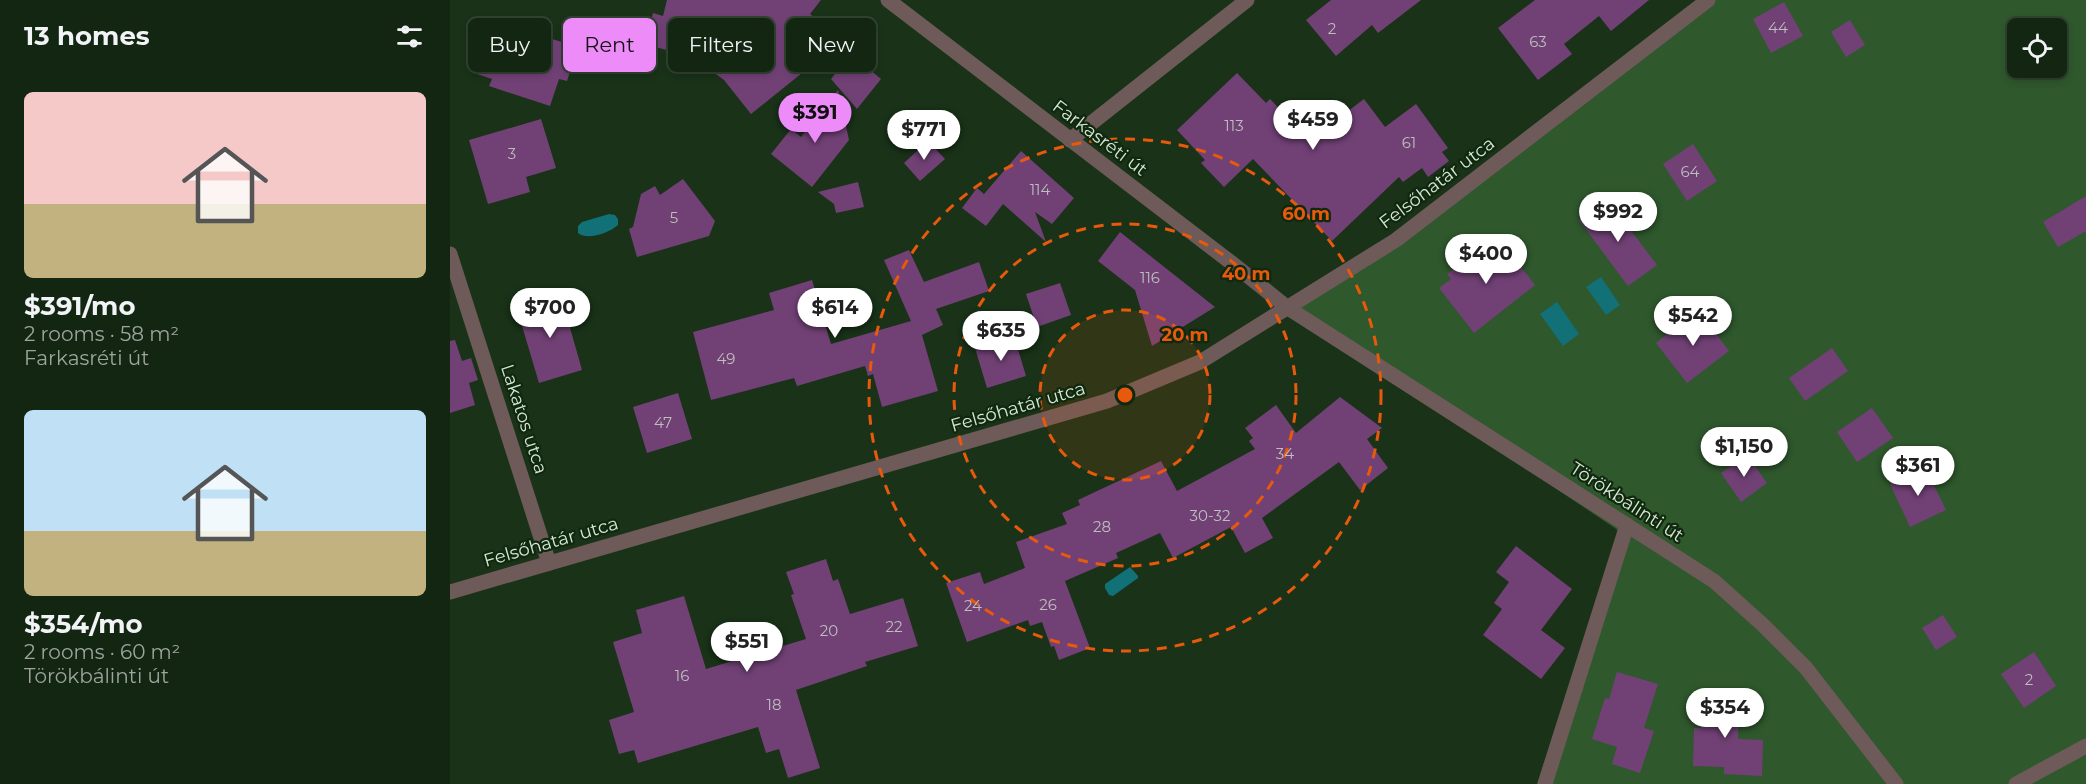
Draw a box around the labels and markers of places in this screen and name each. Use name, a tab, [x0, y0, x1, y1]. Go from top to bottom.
pin: $391	[779, 93, 851, 144]
pin: $459	[1277, 100, 1349, 151]
pin: $771	[888, 110, 960, 161]
pin: $992	[1582, 192, 1654, 243]
pin: $400	[1450, 234, 1522, 285]
pin: $700	[514, 288, 586, 339]
pin: $614	[799, 288, 871, 339]
pin: $542	[1657, 296, 1729, 347]
pin: $635	[965, 311, 1037, 362]
centre of rings	[1115, 385, 1135, 405]
pin: $1,150	[1695, 427, 1793, 478]
pin: $361	[1882, 446, 1954, 497]
pin: $551	[711, 622, 783, 673]
pin: $354	[1689, 688, 1761, 739]

